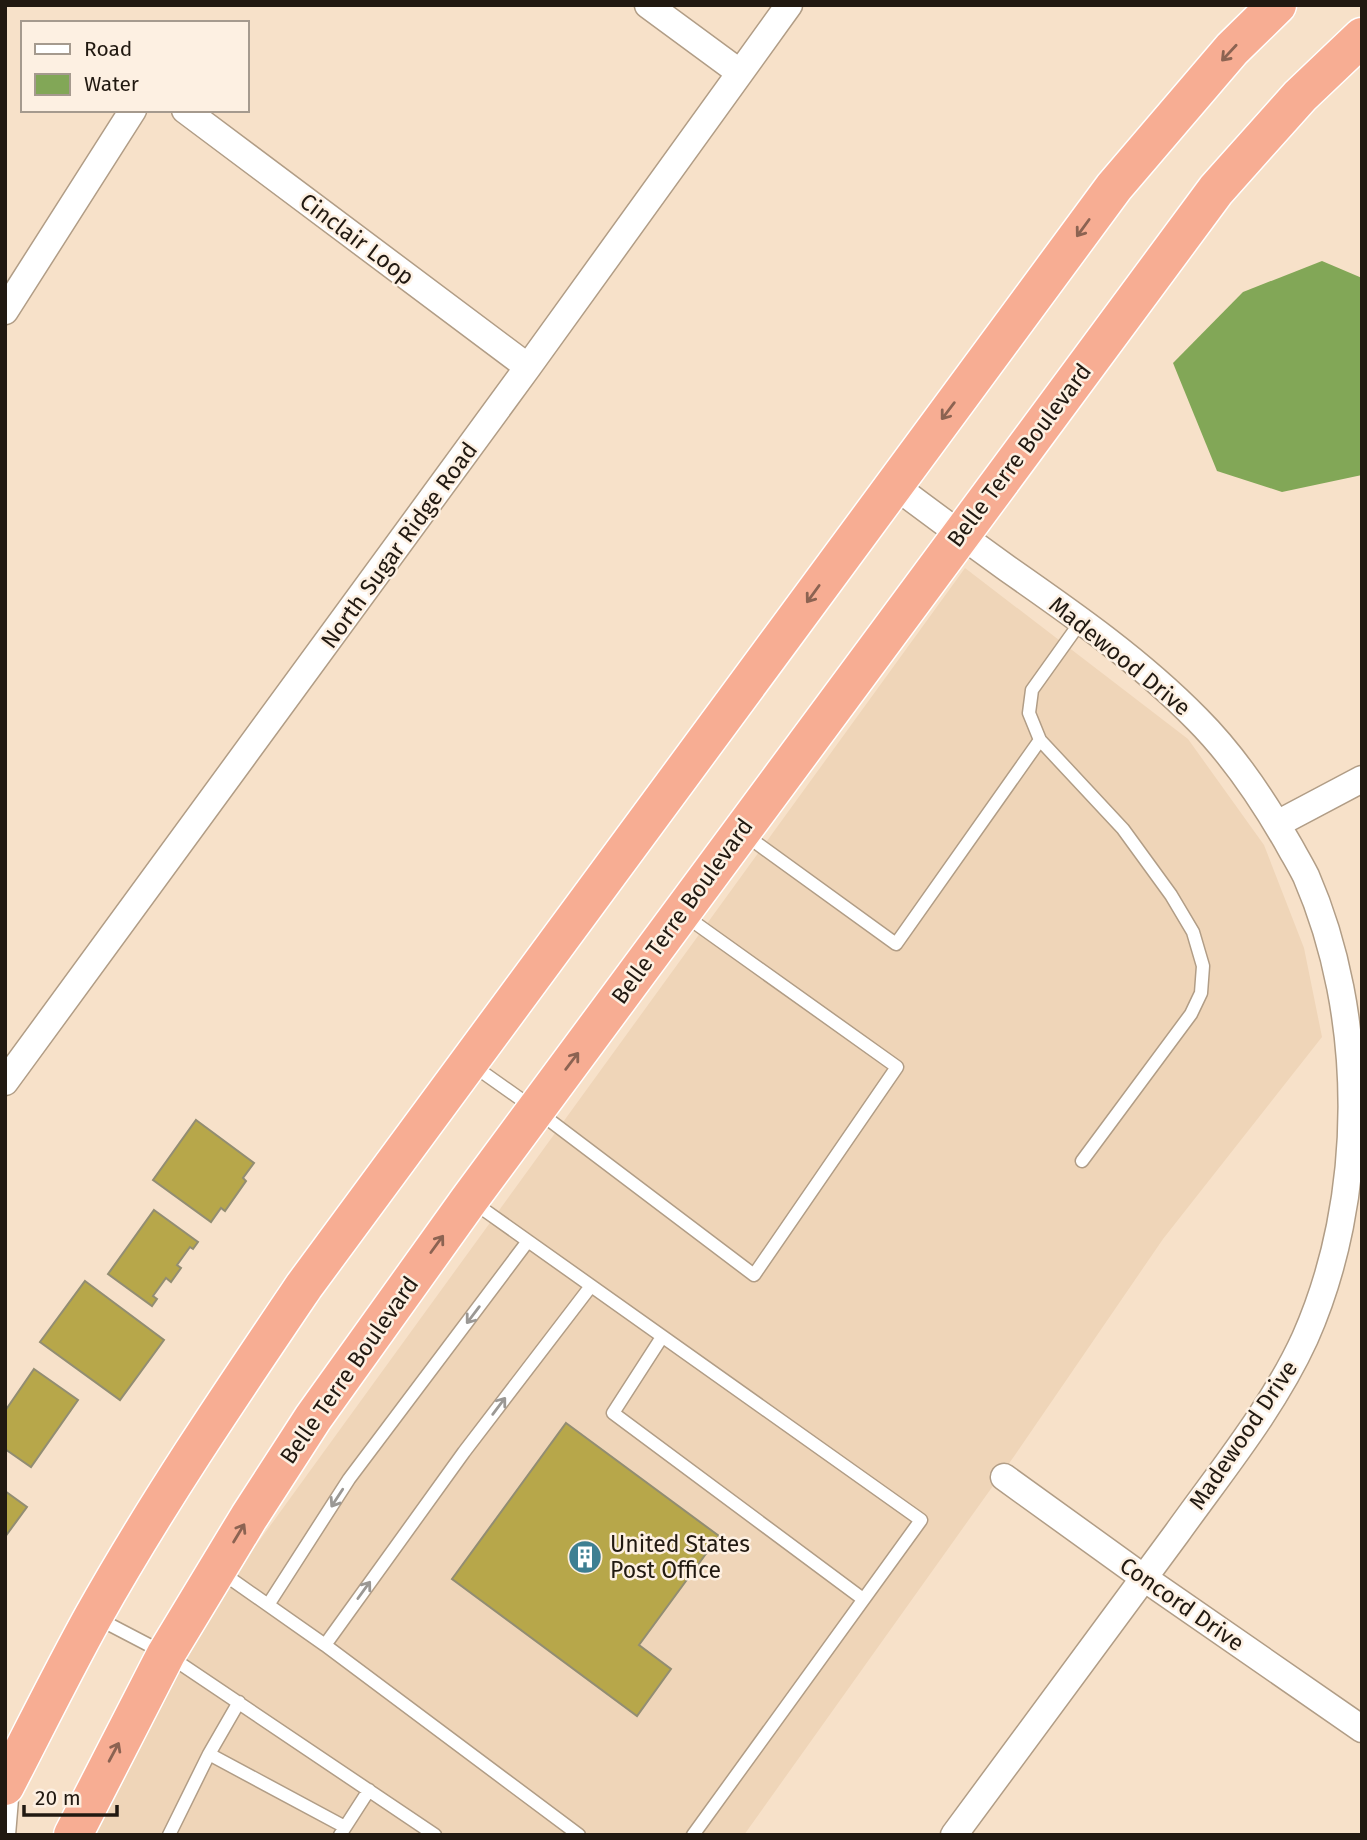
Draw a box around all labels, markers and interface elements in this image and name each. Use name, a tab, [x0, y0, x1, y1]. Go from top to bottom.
legend	[21, 21, 248, 112]
text: Road	[84, 36, 132, 62]
one-way arrow	[1220, 44, 1237, 61]
text: Water	[84, 71, 139, 97]
street label: Cinclair Loop	[294, 187, 420, 291]
one-way arrow	[1076, 218, 1091, 237]
street label: Belle Terre Boulevard	[941, 358, 1097, 552]
one-way arrow	[941, 401, 956, 420]
street label: North Sugar Ridge Road	[315, 436, 483, 654]
one-way arrow	[806, 584, 821, 603]
street label: Madewood Drive	[1044, 590, 1196, 722]
street label: Belle Terre Boulevard	[605, 813, 759, 1009]
one-way arrow	[564, 1052, 579, 1071]
one-way arrow	[429, 1235, 444, 1254]
street label: Belle Terre Boulevard	[274, 1271, 424, 1469]
one-way arrow	[465, 1306, 480, 1324]
street label: Madewood Drive	[1183, 1355, 1303, 1515]
one-way arrow	[491, 1397, 506, 1416]
one-way arrow	[330, 1488, 344, 1507]
one-way arrow	[233, 1524, 247, 1544]
place label: United States Post Office	[610, 1530, 750, 1584]
building icon: United States Post Office	[566, 1538, 604, 1576]
street label: Concord Drive	[1114, 1551, 1250, 1657]
one-way arrow	[357, 1581, 372, 1600]
one-way arrow	[108, 1742, 122, 1763]
scale bar	[24, 1773, 117, 1817]
text: 20 m	[35, 1785, 81, 1811]

